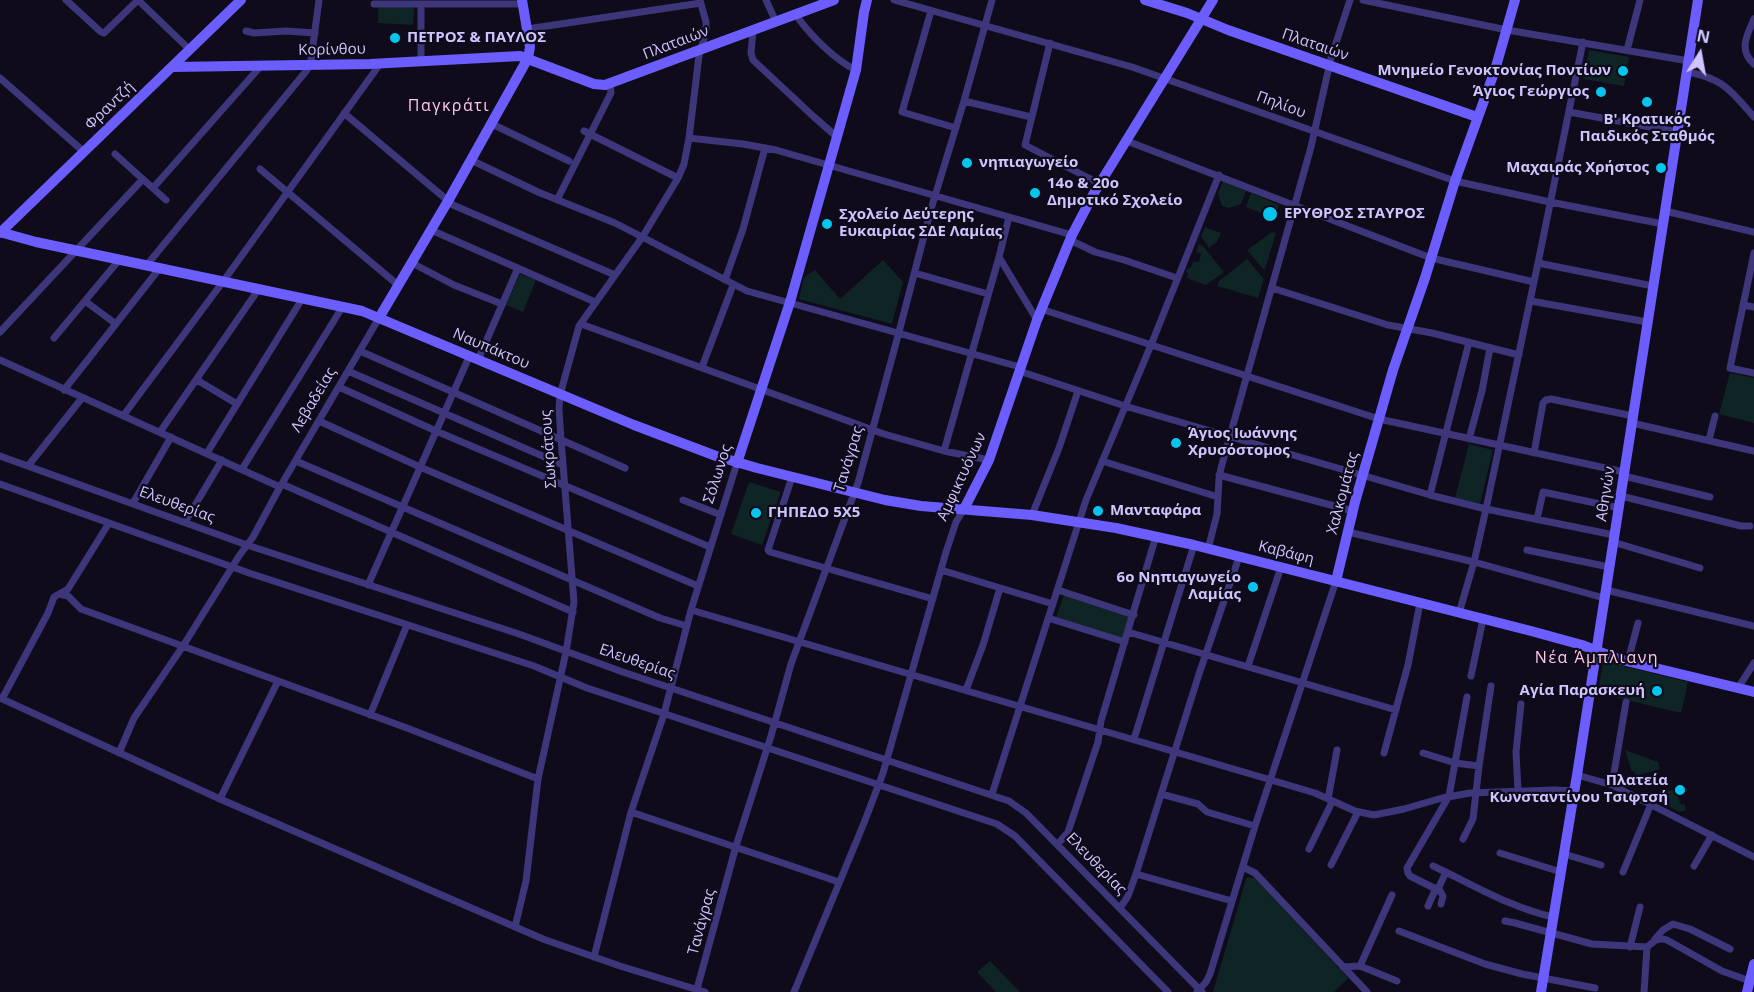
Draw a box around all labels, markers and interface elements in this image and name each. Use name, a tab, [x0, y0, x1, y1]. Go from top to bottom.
street label: Πλαταιών	[640, 22, 712, 64]
north arrow	[1670, 24, 1730, 84]
text: N	[1695, 24, 1712, 48]
street label: Πλαταιών	[1279, 25, 1351, 65]
place label: ΠΕΤΡΟΣ & ΠΑΥΛΟΣ	[407, 29, 546, 47]
marker: ΠΕΤΡΟΣ & ΠΑΥΛΟΣ	[388, 31, 402, 45]
street label: Κορίνθου	[298, 40, 366, 60]
place label: Μνημείο Γενοκτονίας Ποντίων	[1377, 62, 1611, 80]
marker: Μνημείο Γενοκτονίας Ποντίων	[1616, 64, 1630, 78]
street label: Φραντζή	[82, 78, 138, 134]
place label: Άγιος Γεώργιος	[1473, 83, 1589, 101]
marker: Άγιος Γεώργιος	[1594, 85, 1608, 99]
street label: Πηλίου	[1254, 88, 1308, 122]
marker: B' Κρατικός Παιδικός Σταθμός	[1640, 95, 1654, 109]
district label: Παγκράτι	[408, 96, 490, 116]
place label: B' Κρατικός Παιδικός Σταθμός	[1580, 111, 1714, 146]
place label: νηπιαγωγείο	[979, 154, 1078, 172]
marker: νηπιαγωγείο	[960, 156, 974, 170]
place label: Μαχαιράς Χρήστος	[1506, 159, 1649, 177]
marker: Μαχαιράς Χρήστος	[1654, 161, 1668, 175]
place label: 14ο & 20ο Δημοτικό Σχολείο	[1047, 175, 1183, 210]
marker: 14ο & 20ο Δημοτικό Σχολείο	[1028, 186, 1042, 200]
marker: ΕΡΥΘΡΟΣ ΣΤΑΥΡΟΣ	[1261, 205, 1279, 223]
place label: ΕΡΥΘΡΟΣ ΣΤΑΥΡΟΣ	[1284, 205, 1425, 223]
place label: Σχολείο Δεύτερης Ευκαιρίας ΣΔΕ Λαμίας	[839, 206, 1002, 241]
marker: Σχολείο Δεύτερης Ευκαιρίας ΣΔΕ Λαμίας	[820, 217, 834, 231]
street label: Ναυπάκτου	[450, 325, 532, 373]
street label: Λεβαδείας	[288, 364, 340, 436]
street label: Σωκράτους	[537, 409, 561, 489]
street label: Τανάγρας	[830, 424, 868, 494]
place label: Άγιος Ιωάννης Χρυσόστομος	[1188, 425, 1297, 460]
street label: Αμφικτυόνων	[934, 430, 990, 524]
marker: Άγιος Ιωάννης Χρυσόστομος	[1169, 436, 1183, 450]
street label: Σόλωνος	[700, 442, 736, 506]
street label: Χαλκομάτας	[1323, 450, 1363, 536]
street label: Αθηνών	[1593, 465, 1619, 523]
street label: Ελευθερίας	[137, 483, 217, 527]
place label: Μανταφάρα	[1110, 502, 1201, 520]
place label: ΓΗΠΕΔΟ 5X5	[768, 504, 860, 522]
marker: Μανταφάρα	[1091, 504, 1105, 518]
marker: ΓΗΠΕΔΟ 5X5	[749, 506, 763, 520]
street label: Καβάφη	[1256, 537, 1316, 569]
place label: 6ο Νηπιαγωγείο Λαμίας	[1117, 569, 1241, 604]
marker: 6ο Νηπιαγωγείο Λαμίας	[1246, 580, 1260, 594]
street label: Ελευθερίας	[597, 641, 677, 683]
district label: Νέα Άμπλιανη	[1535, 648, 1659, 668]
place label: Αγία Παρασκευή	[1520, 682, 1645, 700]
marker: Αγία Παρασκευή	[1650, 684, 1664, 698]
place label: Πλατεία Κωνσταντίνου Τσιφτσή	[1490, 772, 1668, 807]
marker: Πλατεία Κωνσταντίνου Τσιφτσή	[1673, 783, 1687, 797]
street label: Ελευθερίας	[1062, 829, 1130, 899]
street label: Τανάγρας	[685, 887, 719, 957]

